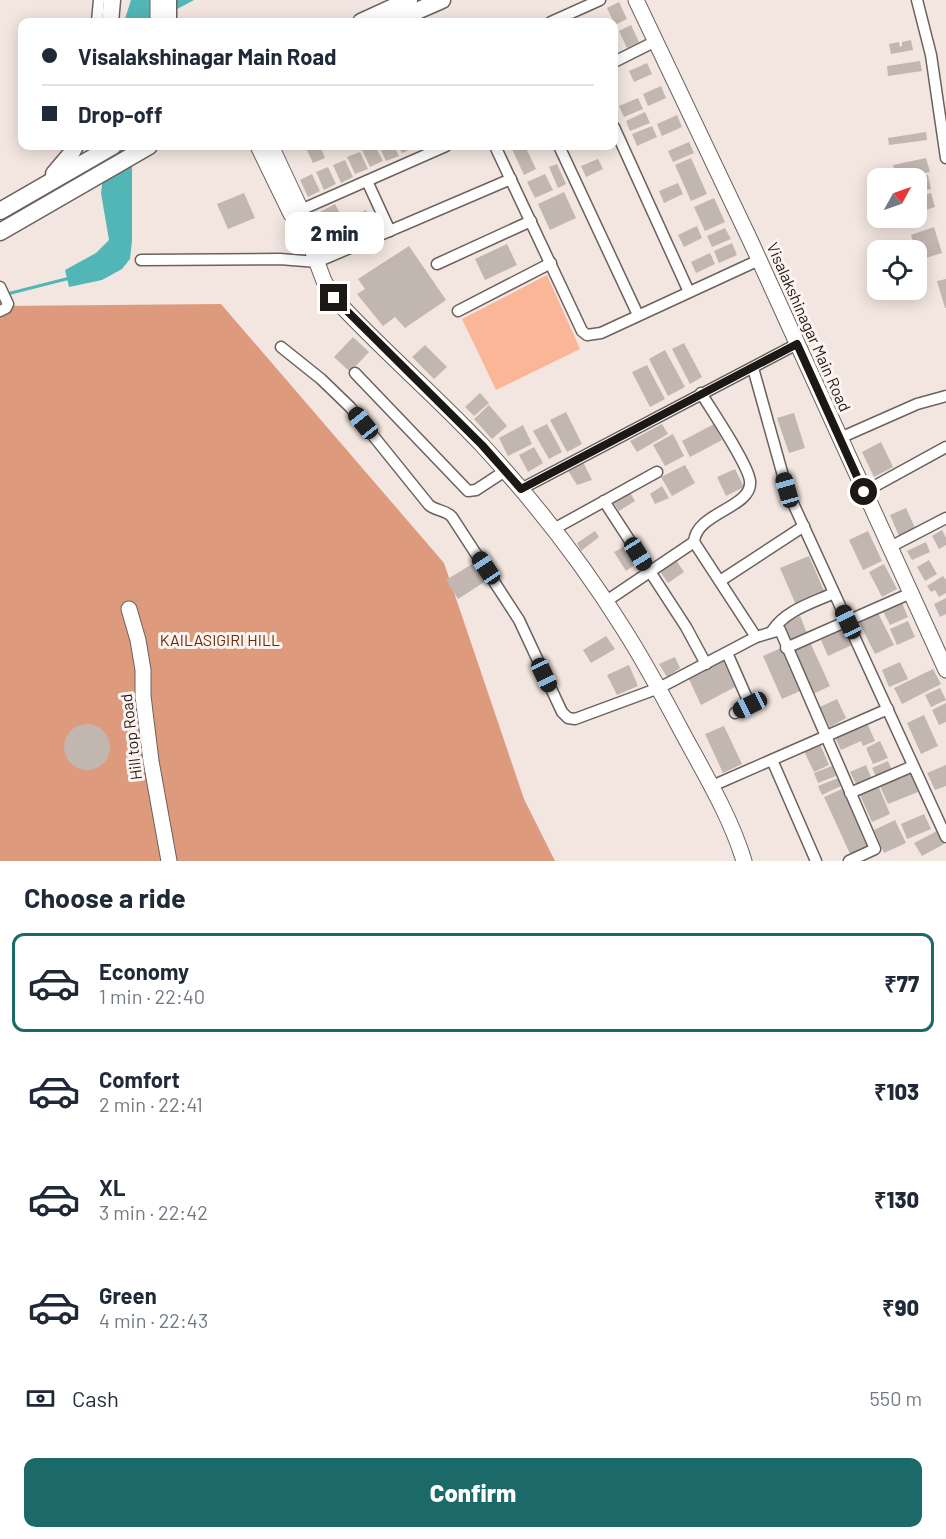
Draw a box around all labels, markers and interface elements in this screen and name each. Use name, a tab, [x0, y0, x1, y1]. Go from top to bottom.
text: Visalakshinagar Main Road	[78, 43, 337, 69]
text: Drop-off	[78, 101, 162, 127]
north arrow	[867, 168, 927, 228]
map controls	[867, 168, 927, 300]
callout: 2 min	[284, 211, 384, 253]
text: 2 min	[310, 221, 359, 245]
street label: Visalakshinagar Main Road	[764, 239, 855, 414]
button: locate	[867, 240, 927, 300]
route end	[320, 284, 347, 311]
car	[345, 403, 381, 443]
car	[773, 470, 801, 510]
route start	[850, 478, 877, 505]
car	[621, 534, 655, 574]
car	[468, 548, 504, 588]
car	[832, 602, 864, 642]
park label: KAILASIGIRI HILL	[160, 630, 280, 649]
car	[528, 655, 560, 695]
car	[730, 689, 770, 721]
street label: Hill top Road	[116, 693, 145, 781]
text: Choose a ride	[24, 881, 186, 913]
icon: car	[27, 956, 81, 1010]
text: Economy	[99, 958, 189, 984]
text: ₹77	[884, 970, 919, 996]
text: 1 min · 22:40	[99, 984, 205, 1008]
icon: car	[27, 1064, 81, 1118]
text: Comfort	[99, 1066, 180, 1092]
text: ₹103	[874, 1078, 919, 1104]
text: 2 min · 22:41	[99, 1092, 203, 1116]
icon: car	[27, 1172, 81, 1226]
text: XL	[99, 1174, 125, 1200]
text: ₹130	[874, 1186, 919, 1212]
text: 3 min · 22:42	[99, 1200, 208, 1224]
icon: car	[27, 1280, 81, 1334]
text: Green	[99, 1282, 157, 1308]
text: ₹90	[882, 1294, 919, 1320]
text: 4 min · 22:43	[99, 1308, 208, 1332]
icon: cash	[24, 1382, 57, 1415]
text: Cash	[72, 1385, 119, 1411]
text: 550 m	[870, 1386, 922, 1410]
button: Confirm	[24, 1458, 922, 1527]

